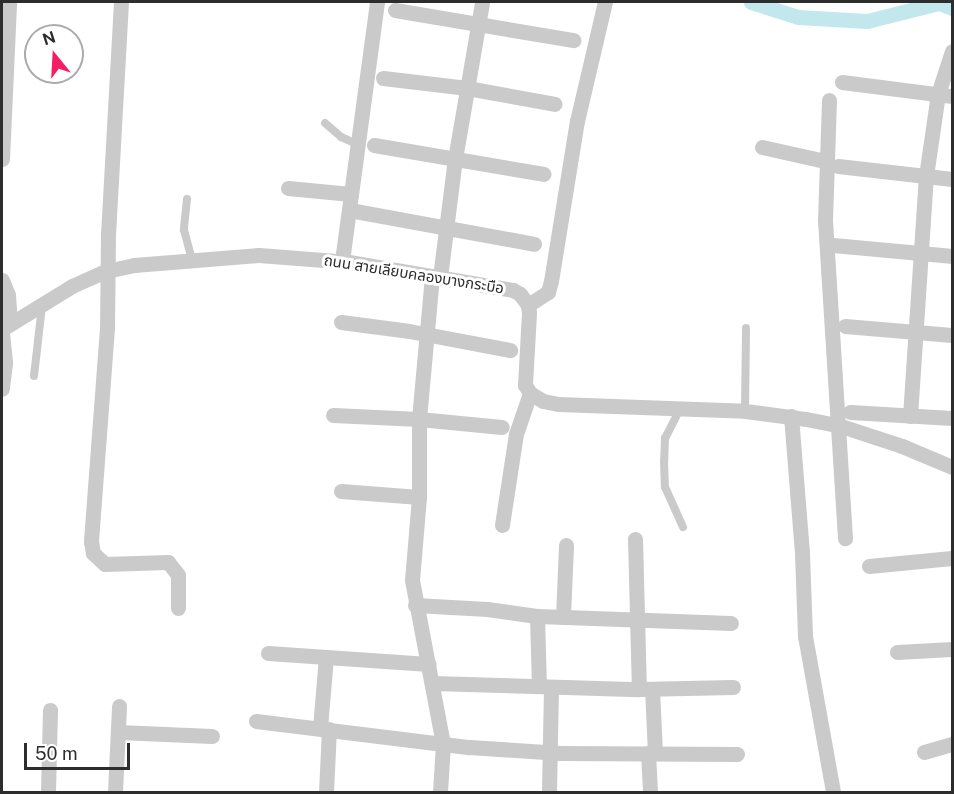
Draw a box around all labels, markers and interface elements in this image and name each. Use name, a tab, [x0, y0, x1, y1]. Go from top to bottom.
north arrow	[24, 24, 84, 84]
text: N	[40, 27, 58, 49]
street label: ถนน สายเลียบคลองบางกระบือ	[323, 251, 505, 297]
scale bar	[27, 731, 134, 769]
text: 50 m	[35, 743, 78, 764]

